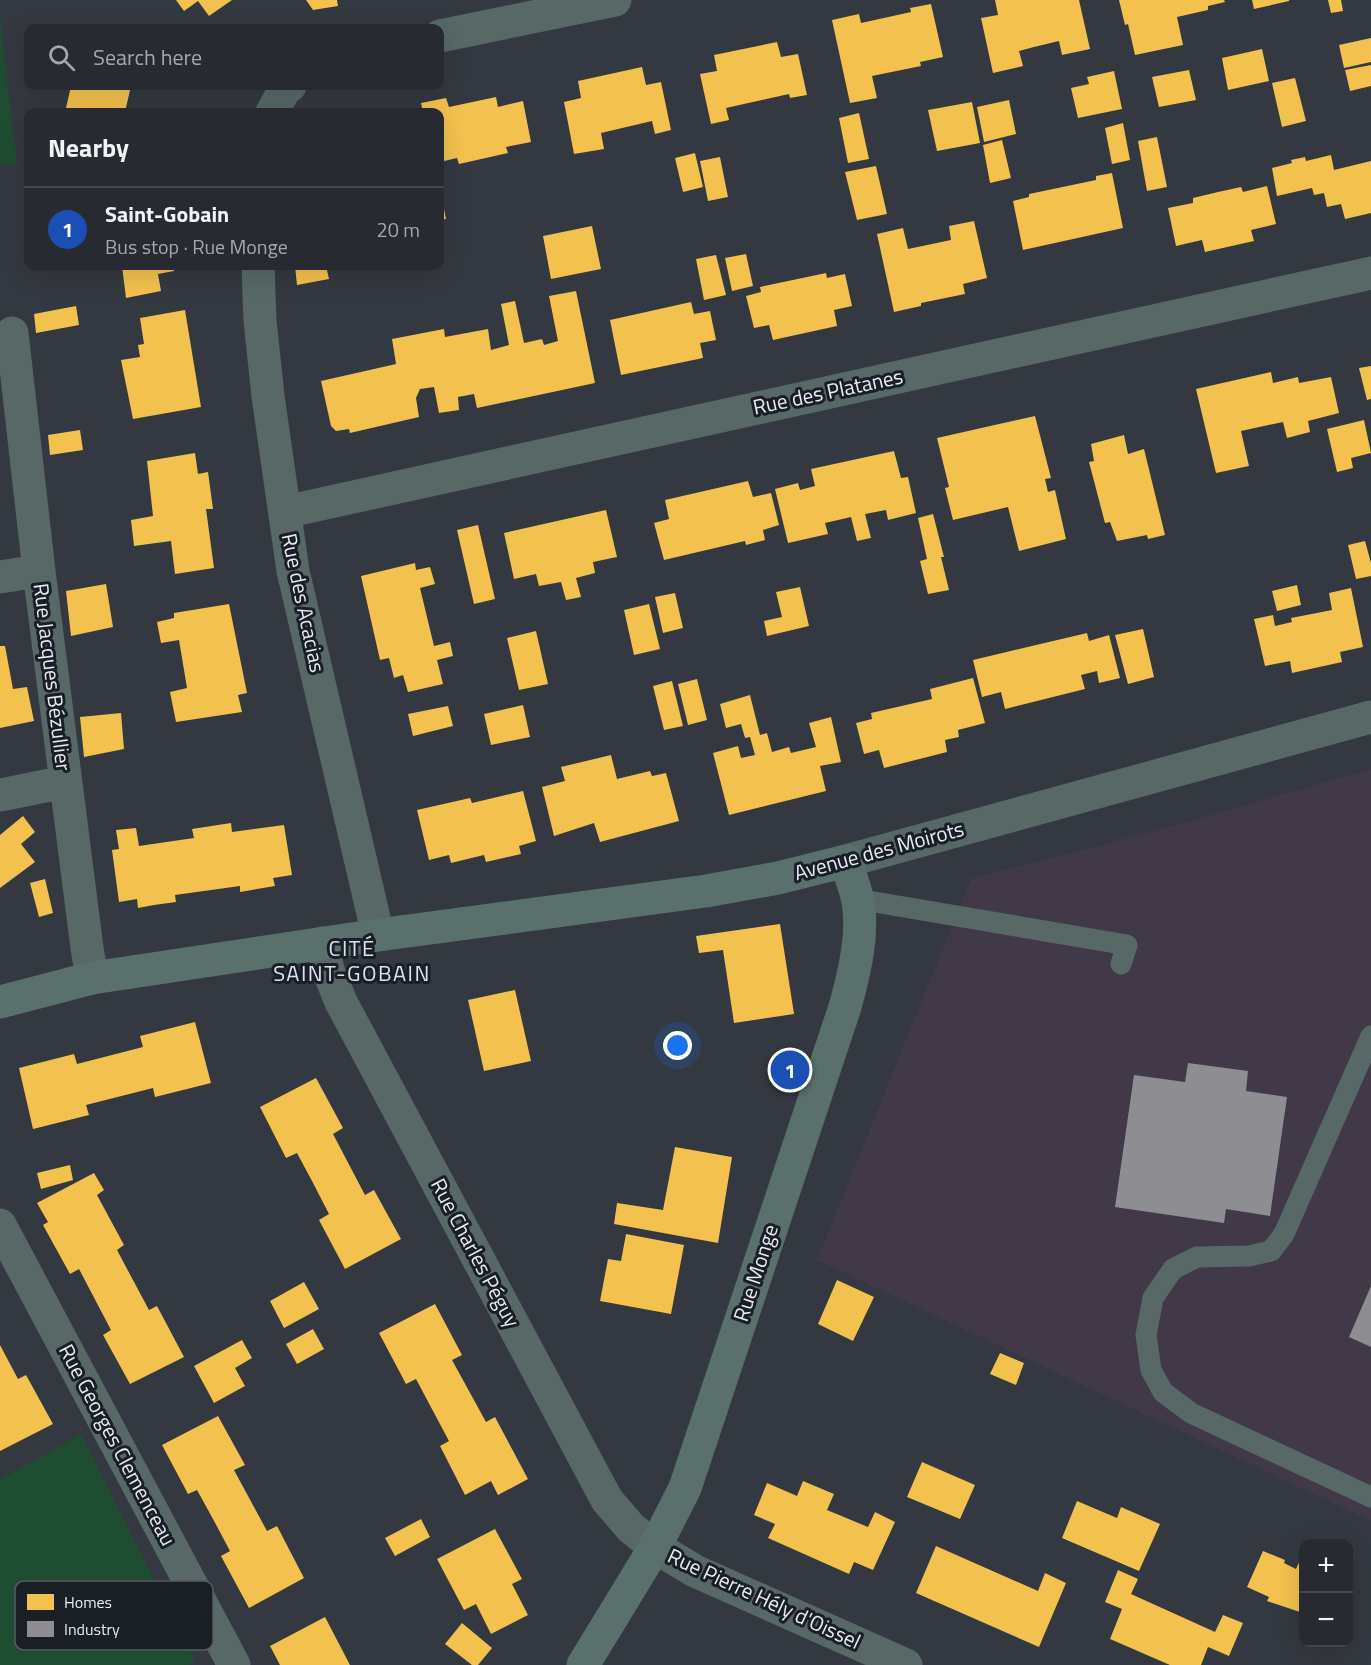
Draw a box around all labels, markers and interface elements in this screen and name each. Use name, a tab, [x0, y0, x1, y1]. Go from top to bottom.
search box	[24, 24, 444, 90]
text: Search here	[93, 40, 202, 74]
icon: search	[45, 41, 78, 74]
text: Nearby	[48, 128, 129, 167]
text: Saint-Gobain	[105, 197, 229, 231]
text: 1	[62, 214, 73, 245]
text: 20 m	[376, 214, 420, 245]
text: Bus stop · Rue Monge	[105, 231, 288, 262]
street label: Rue des Platanes	[750, 359, 906, 423]
street label: Rue des Acacias	[274, 530, 334, 675]
street label: Rue Jacques Bézullier	[26, 581, 80, 772]
street label: Avenue des Moirots	[790, 812, 967, 888]
district label: CITÉ SAINT-GOBAIN	[273, 931, 431, 990]
your location	[663, 1031, 692, 1060]
pin: 1	[770, 1048, 810, 1092]
street label: Rue Charles Péguy	[423, 1172, 529, 1333]
street label: Rue Monge	[724, 1220, 786, 1325]
street label: Rue Georges Clemenceau	[51, 1338, 185, 1551]
street label: Rue Pierre Hély d'Oissel	[663, 1539, 866, 1657]
map controls	[1299, 1539, 1353, 1647]
button: +	[1299, 1539, 1353, 1593]
legend	[15, 1581, 213, 1650]
text: Homes	[64, 1590, 112, 1614]
button: −	[1299, 1593, 1353, 1647]
text: Industry	[64, 1617, 120, 1641]

